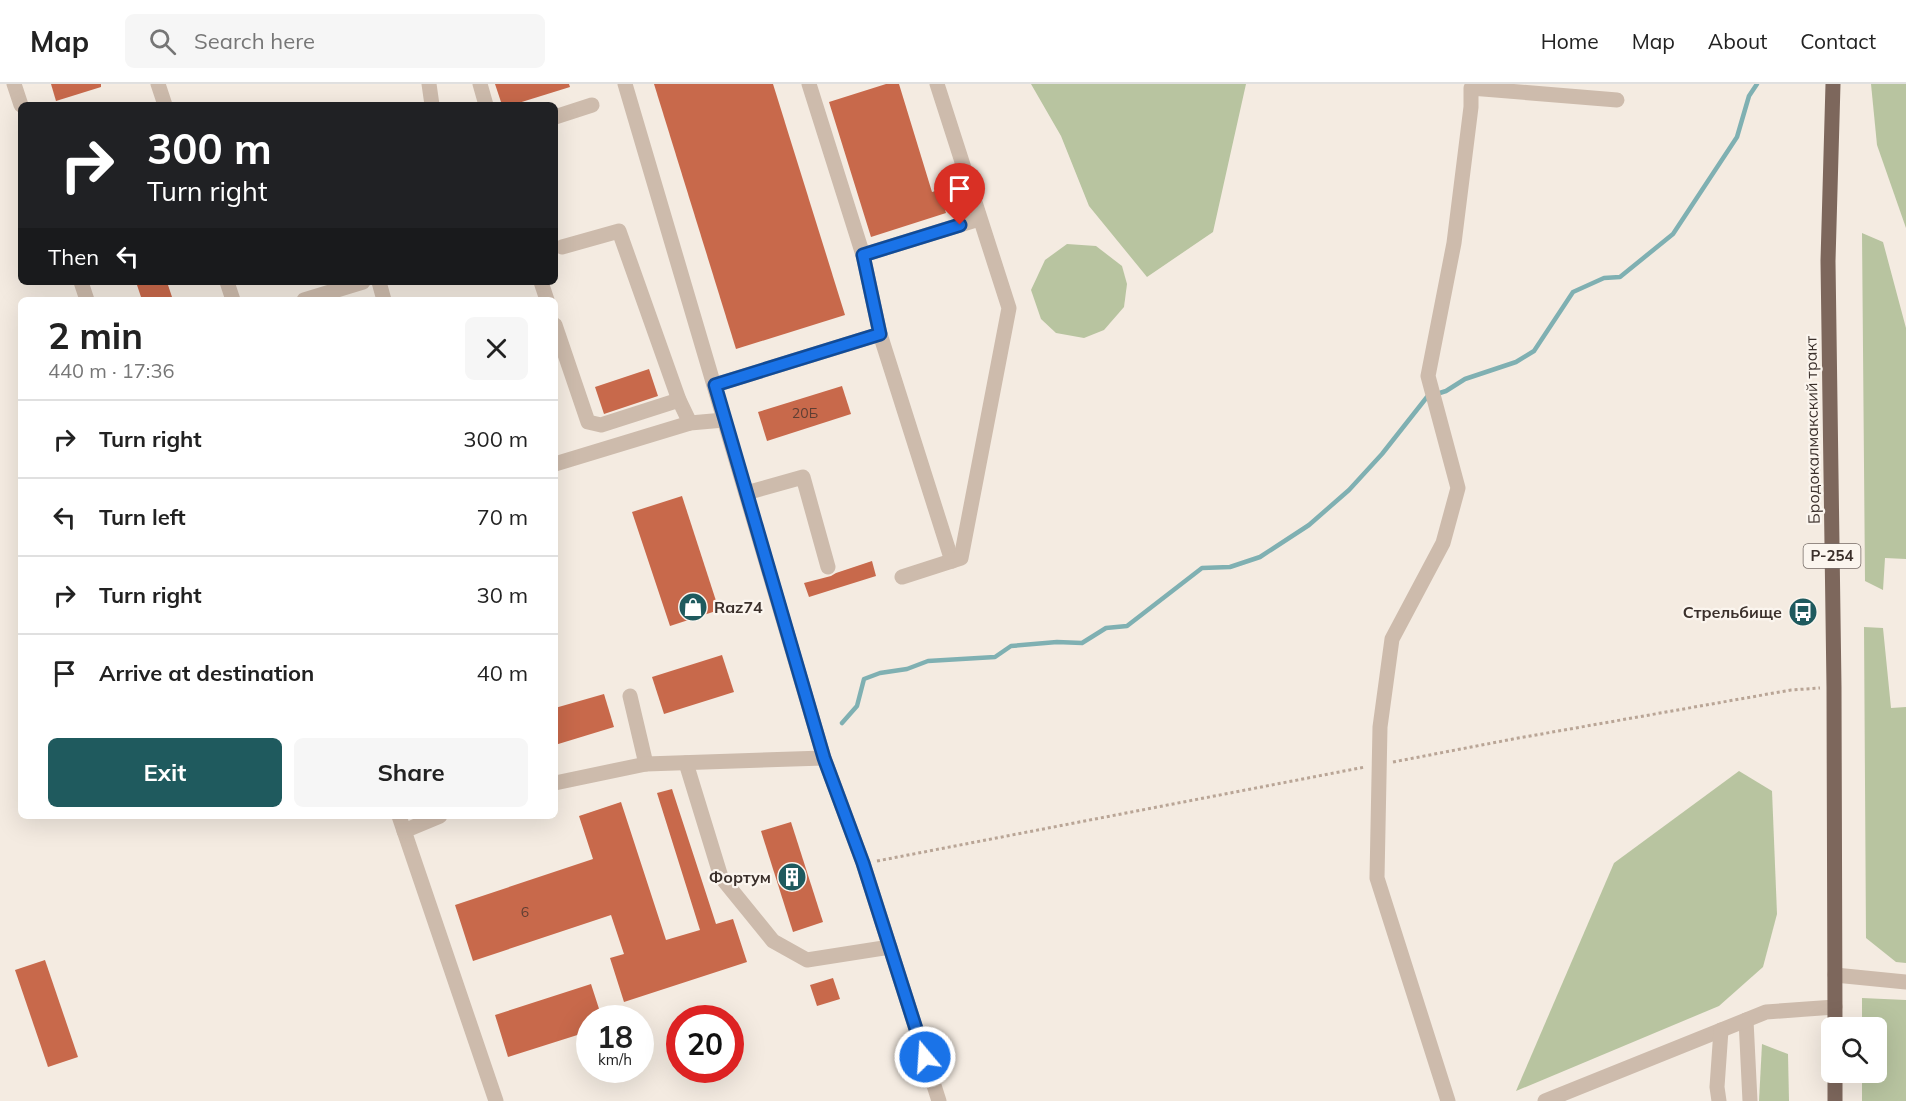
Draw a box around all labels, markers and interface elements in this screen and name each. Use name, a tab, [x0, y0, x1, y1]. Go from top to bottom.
search box	[125, 14, 545, 68]
text: Map	[30, 24, 89, 59]
icon: search	[146, 25, 179, 58]
text: Search here	[194, 27, 315, 55]
text: Home	[1541, 28, 1599, 54]
text: Map	[1632, 28, 1675, 54]
text: About	[1708, 28, 1767, 54]
text: Contact	[1800, 28, 1876, 54]
text: 300 m	[147, 122, 272, 175]
icon: right	[48, 126, 126, 204]
pin	[934, 163, 985, 225]
icon: arrive	[943, 172, 976, 205]
text: Turn right	[147, 174, 267, 208]
icon: left	[111, 240, 144, 273]
text: Then	[48, 243, 99, 271]
text: 2 min	[48, 313, 143, 358]
button: close	[465, 317, 528, 380]
street label: Бродокалмакский тракт	[1800, 335, 1824, 524]
text: 440 m · 17:36	[48, 358, 174, 383]
house number: 20Б	[792, 404, 818, 422]
icon: right	[48, 423, 81, 456]
text: Turn right	[99, 425, 202, 453]
text: 300 m	[463, 425, 528, 453]
icon: left	[48, 501, 81, 534]
text: Turn left	[99, 503, 186, 531]
text: 70 m	[477, 503, 528, 531]
road number: Р-254	[1804, 544, 1860, 568]
icon: right	[48, 579, 81, 612]
text: Turn right	[99, 581, 202, 609]
text: 30 m	[477, 581, 528, 609]
shop icon: Raz74	[677, 591, 709, 623]
bus stop icon: Стрельбище	[1787, 596, 1819, 628]
place label: Raz74	[714, 597, 763, 617]
place label: Стрельбище	[1683, 602, 1782, 622]
icon: arrive	[48, 657, 81, 690]
text: Arrive at destination	[99, 659, 314, 687]
text: 40 m	[477, 659, 528, 687]
button: Exit	[48, 738, 282, 807]
button: Share	[294, 738, 528, 807]
building icon: Фортум	[776, 861, 808, 893]
place label: Фортум	[709, 867, 771, 887]
house number: 6	[521, 903, 529, 921]
speed limit sign: 20	[666, 1005, 744, 1083]
map controls	[1821, 1017, 1887, 1083]
button: search	[1821, 1017, 1887, 1083]
text: 18	[597, 1018, 633, 1056]
position arrow	[893, 1025, 957, 1089]
text: km/h	[598, 1050, 632, 1069]

